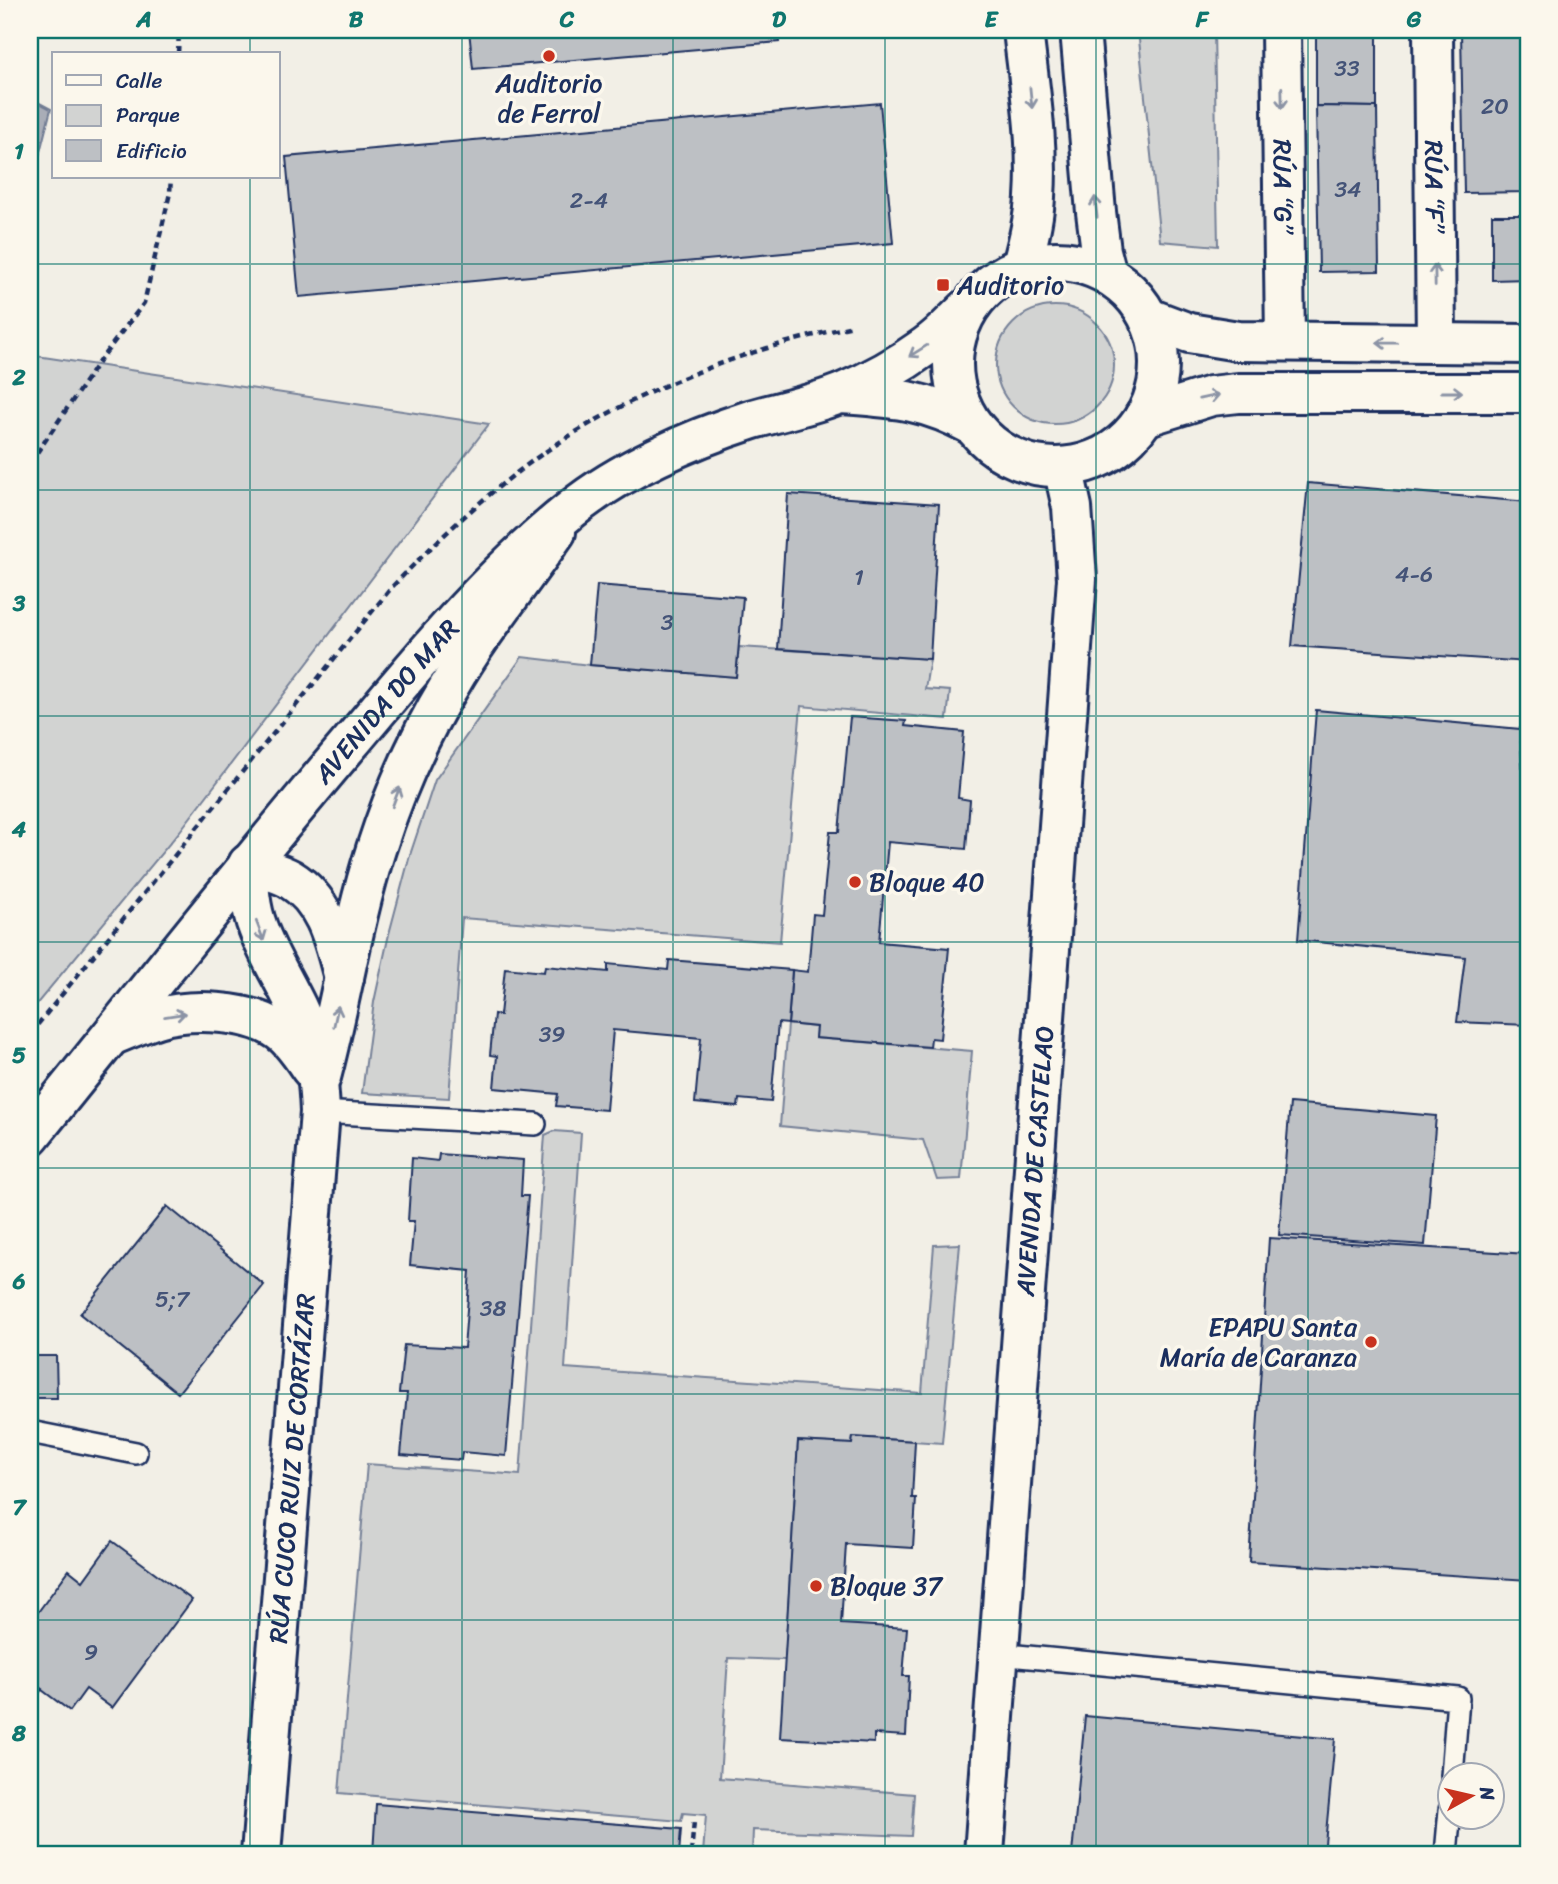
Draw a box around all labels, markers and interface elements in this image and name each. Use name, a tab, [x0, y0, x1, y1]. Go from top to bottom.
text: A	[135, 0, 152, 40]
text: B	[349, 0, 364, 40]
text: C	[559, 0, 575, 40]
text: D	[772, 0, 787, 40]
text: E	[985, 0, 1000, 40]
text: F	[1195, 0, 1210, 40]
text: G	[1406, 0, 1422, 40]
marker: Auditorio de Ferrol	[541, 48, 557, 64]
house number: 33	[1334, 48, 1360, 89]
legend	[52, 52, 280, 178]
place label: Auditorio de Ferrol	[494, 60, 603, 136]
text: Calle	[116, 62, 163, 100]
one-way arrow	[1024, 86, 1037, 108]
one-way arrow	[1275, 86, 1288, 109]
house number: 20	[1481, 86, 1509, 127]
text: Parque	[116, 96, 180, 134]
text: 1	[14, 131, 24, 172]
text: Edificio	[116, 132, 187, 170]
street label: RÚA “G”	[1259, 139, 1307, 236]
street label: RÚA “F”	[1411, 140, 1458, 235]
house number: 34	[1334, 169, 1362, 210]
house number: 2-4	[570, 180, 608, 221]
one-way arrow	[1089, 196, 1102, 219]
place label: Auditorio	[956, 262, 1064, 308]
one-way arrow	[1428, 264, 1442, 287]
marker: Auditorio	[935, 277, 951, 293]
one-way arrow	[1375, 336, 1398, 349]
one-way arrow	[908, 345, 928, 359]
text: 2	[11, 357, 26, 398]
one-way arrow	[1440, 385, 1463, 399]
one-way arrow	[1197, 390, 1220, 404]
house number: 4-6	[1395, 554, 1433, 595]
house number: 1	[854, 557, 864, 598]
text: 3	[12, 583, 26, 624]
house number: 3	[661, 602, 674, 643]
street label: AVENIDA DO MAR	[301, 607, 470, 795]
one-way arrow	[390, 787, 403, 809]
text: 4	[11, 809, 27, 850]
place label: Bloque 40	[869, 859, 985, 905]
marker: Bloque 40	[847, 874, 863, 890]
one-way arrow	[254, 919, 267, 941]
one-way arrow	[330, 1005, 344, 1028]
one-way arrow	[163, 1008, 186, 1021]
house number: 39	[539, 1014, 565, 1055]
street label: AVENIDA DE CASTELAO	[1002, 1024, 1067, 1299]
text: 5	[12, 1035, 26, 1076]
text: 6	[11, 1261, 26, 1302]
house number: 5;7	[155, 1279, 191, 1320]
house number: 38	[480, 1288, 506, 1329]
street label: RÚA CUCO RUIZ DE CORTÁZAR	[255, 1291, 329, 1645]
place label: EPAPU Santa María de Caranza	[1160, 1304, 1358, 1380]
marker: EPAPU Santa María de Caranza	[1363, 1334, 1379, 1350]
text: 7	[12, 1487, 27, 1528]
place label: Bloque 37	[830, 1563, 944, 1609]
marker: Bloque 37	[808, 1578, 824, 1594]
house number: 9	[84, 1632, 98, 1673]
text: 8	[11, 1713, 26, 1754]
north arrow	[1436, 1762, 1506, 1832]
text: N	[1470, 1784, 1505, 1803]

